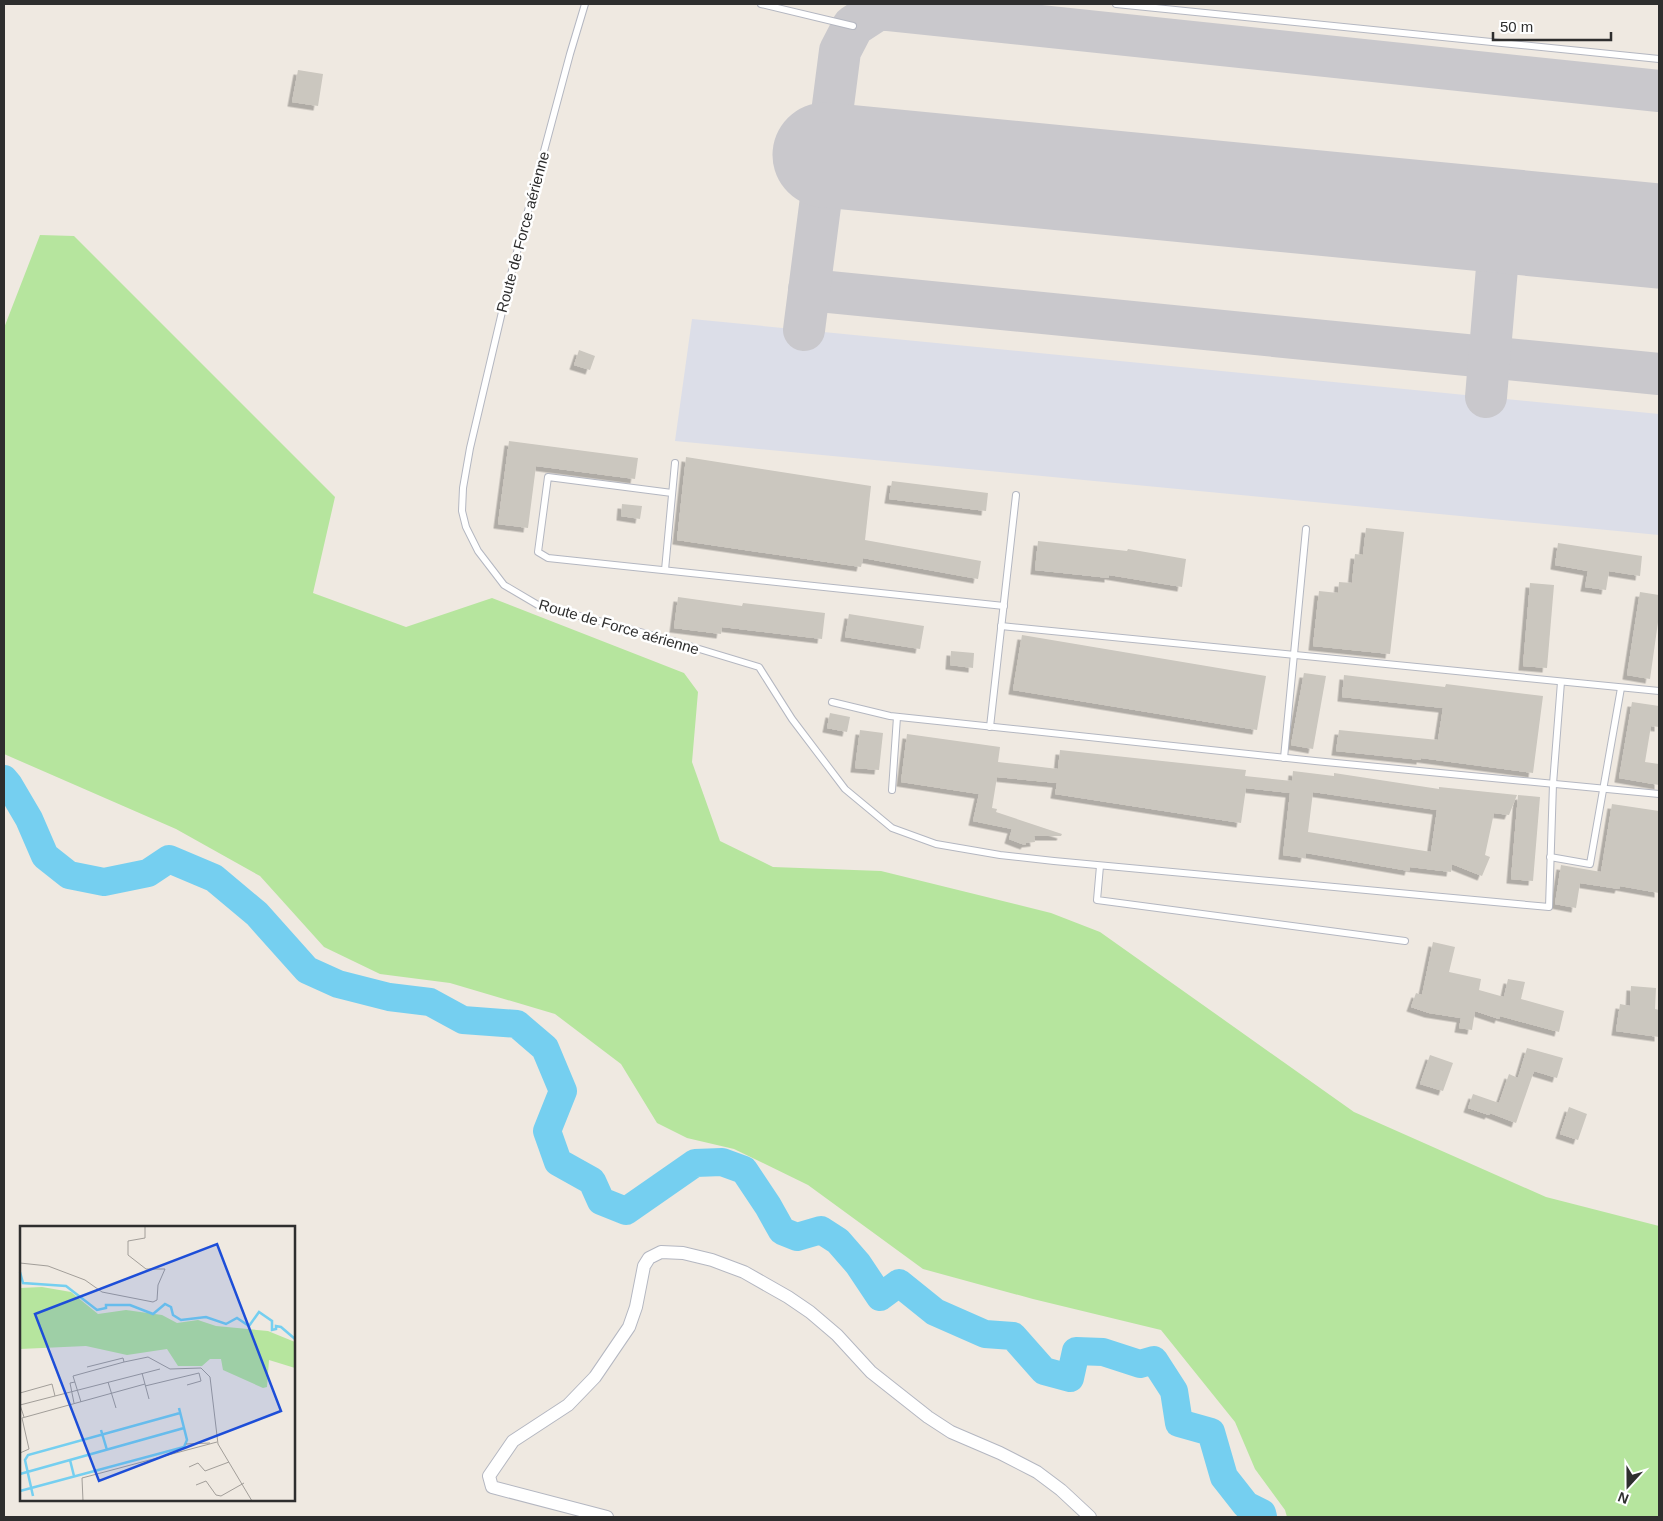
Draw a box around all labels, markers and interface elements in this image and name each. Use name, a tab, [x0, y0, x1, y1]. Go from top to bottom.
scale bar	[1493, 10, 1610, 42]
text: 50 m	[1500, 18, 1533, 35]
street label: Route de Force aérienne	[493, 150, 552, 314]
street label: Route de Force aérienne	[537, 595, 701, 658]
inset map	[20, 1226, 295, 1501]
north arrow	[1603, 1461, 1653, 1511]
text: N	[1616, 1489, 1631, 1507]

